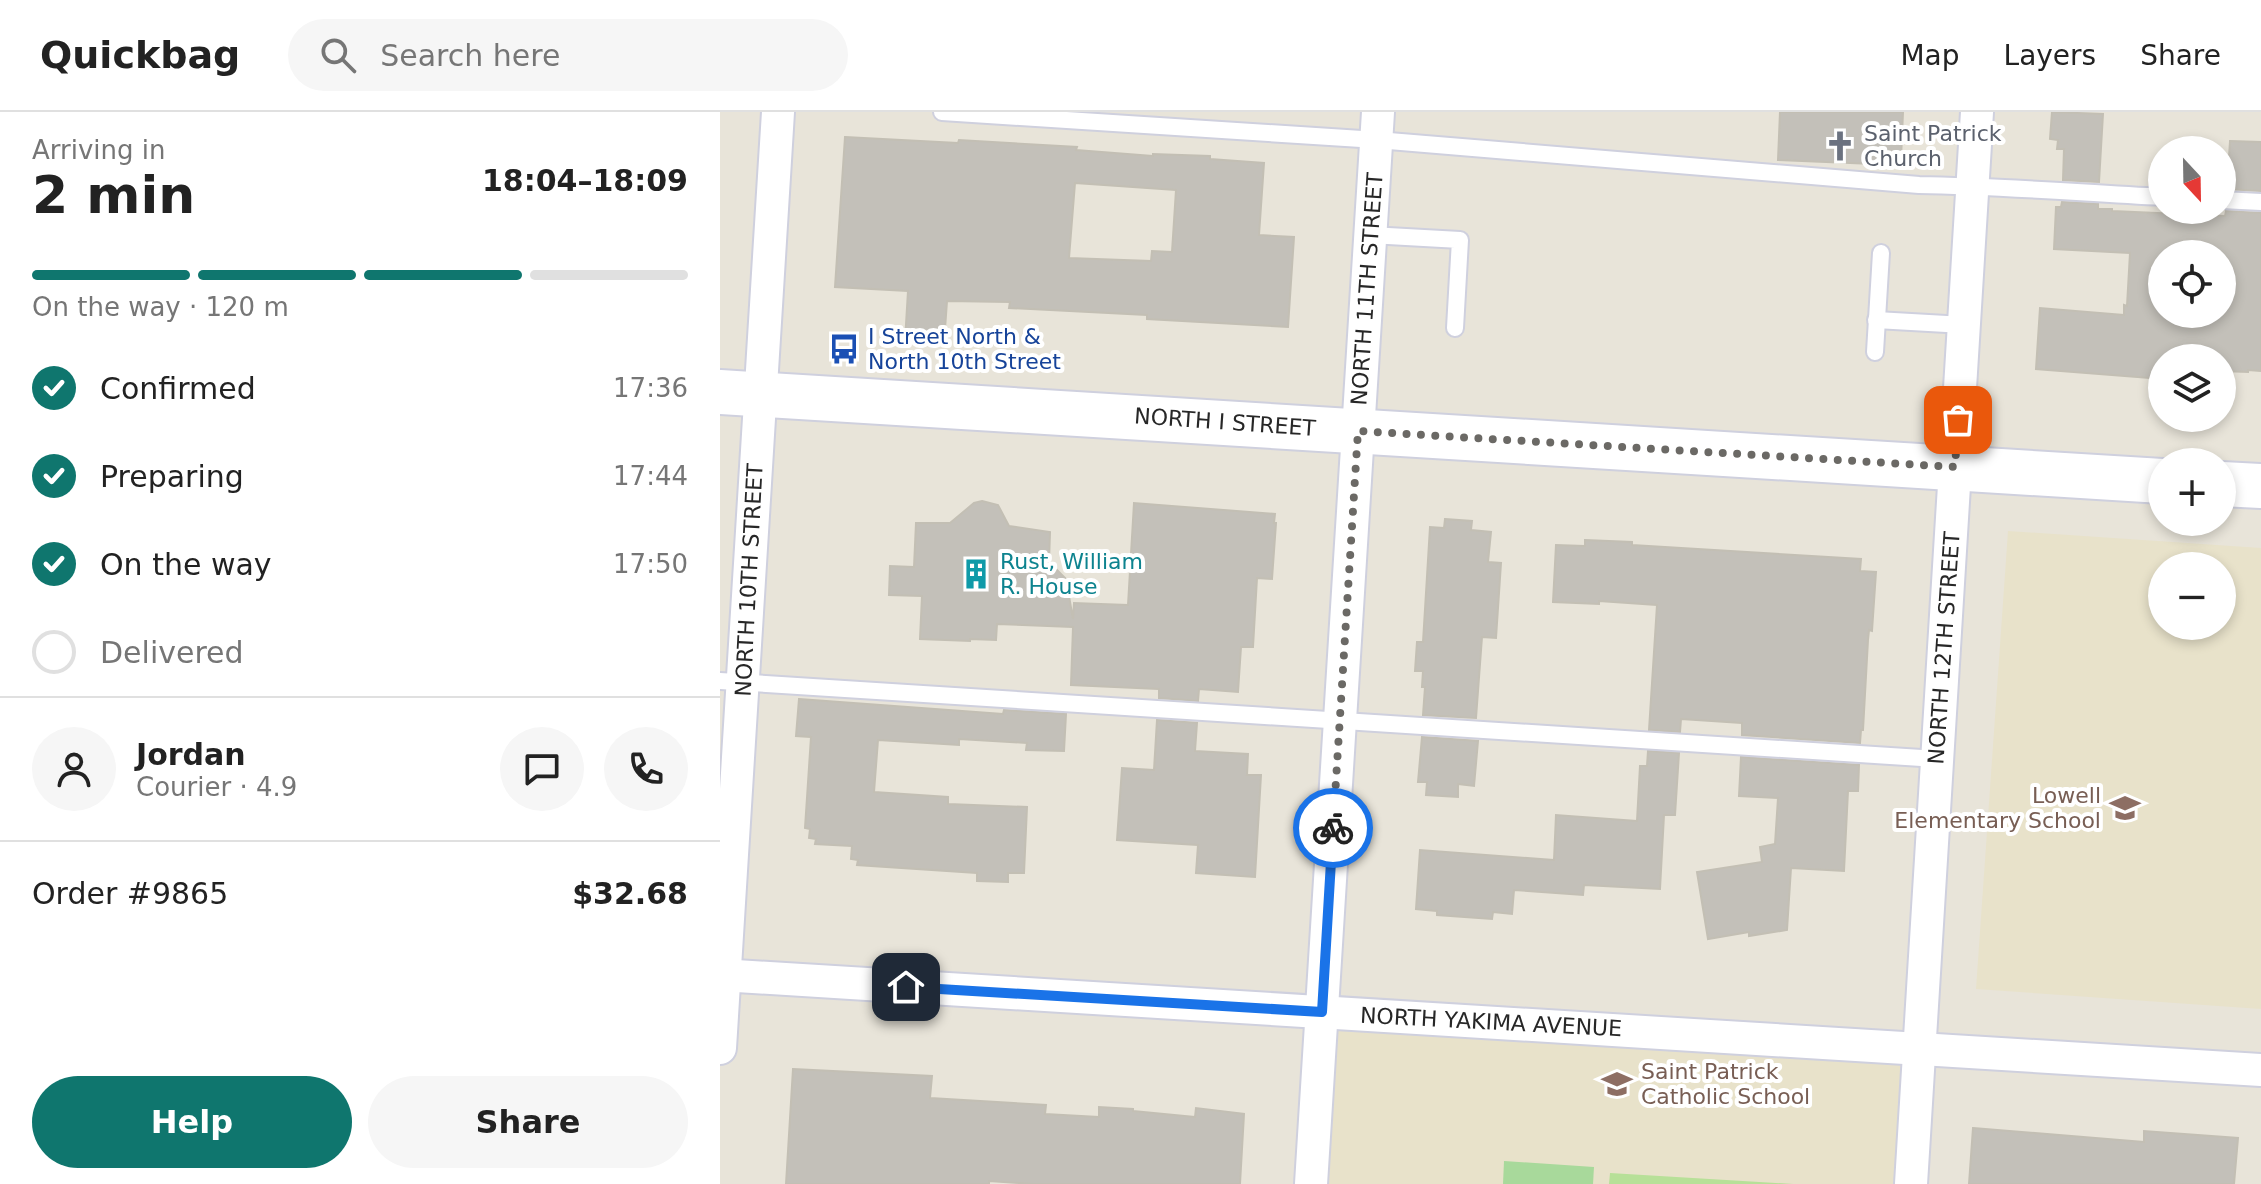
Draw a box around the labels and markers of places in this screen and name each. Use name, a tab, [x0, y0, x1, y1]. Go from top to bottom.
place label: Saint Patrick Church	[1864, 121, 2002, 171]
church icon: Saint Patrick Church	[1823, 129, 1857, 163]
place label: I Street North & North 10th Street	[868, 324, 1061, 374]
bus stop icon: I Street North & North 10th Street	[827, 332, 861, 366]
pin	[1924, 386, 1992, 454]
place label: Rust, William R. House	[1000, 549, 1143, 599]
building icon: Rust, William R. House	[959, 557, 993, 591]
place label: Lowell Elementary School	[1894, 783, 2101, 833]
school or university icon: Lowell Elementary School	[2108, 791, 2142, 825]
pin	[872, 953, 940, 1021]
place label: Saint Patrick Catholic School	[1641, 1059, 1810, 1109]
school or university icon: Saint Patrick Catholic School	[1600, 1067, 1634, 1101]

